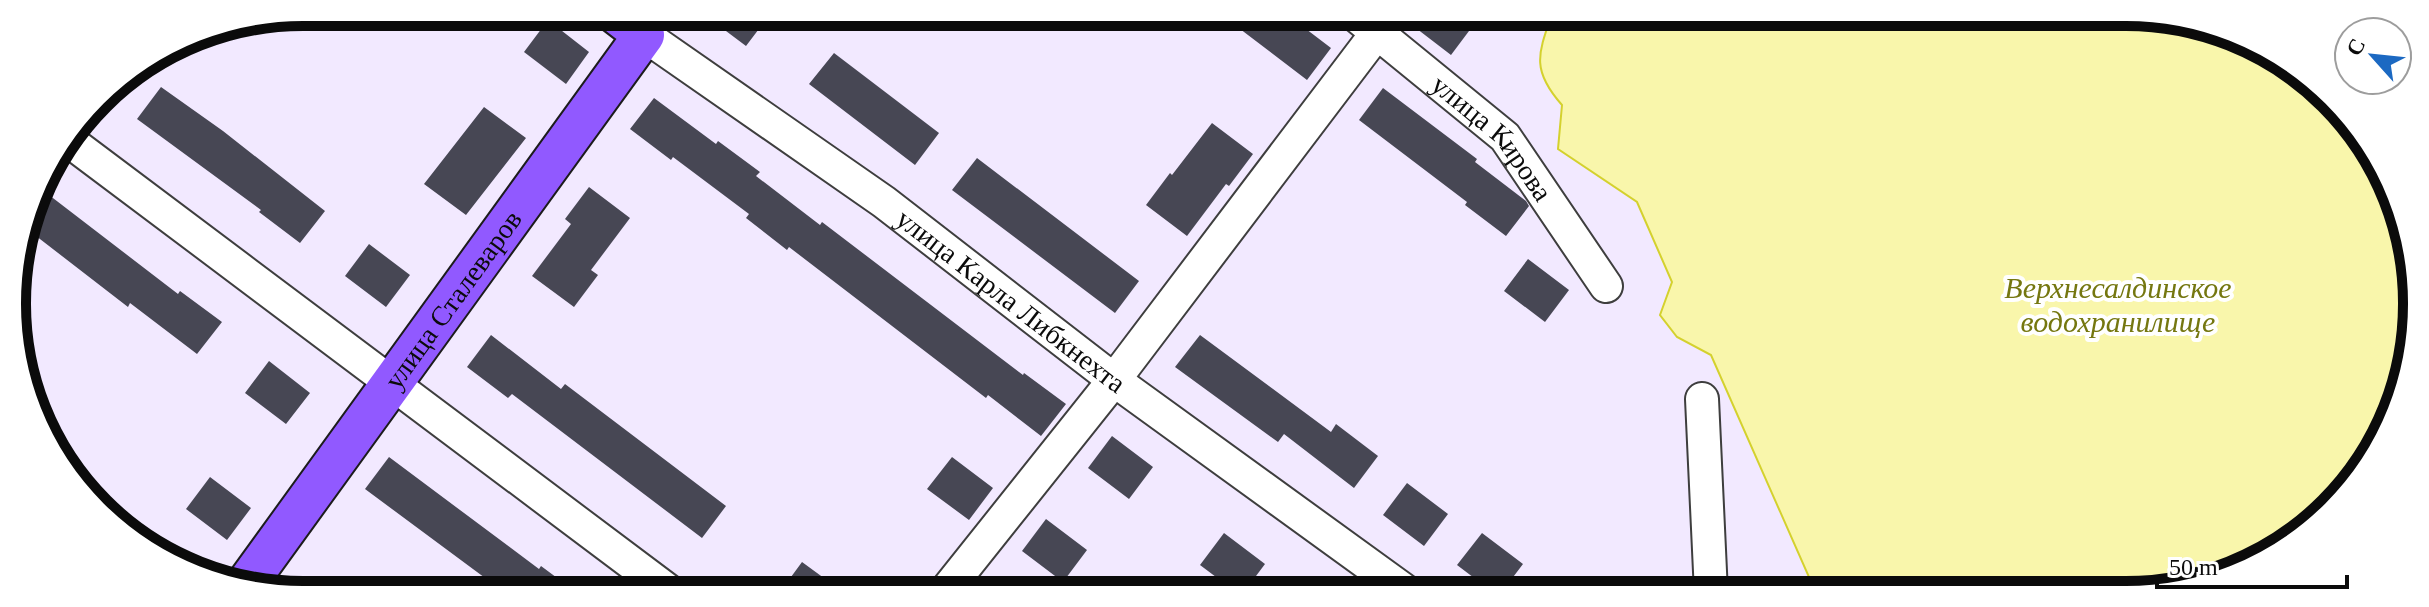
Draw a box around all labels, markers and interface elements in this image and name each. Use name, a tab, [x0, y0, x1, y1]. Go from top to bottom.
north arrow	[2333, 16, 2413, 96]
text: С	[2341, 34, 2370, 60]
street label: улица Кирова	[1426, 68, 1559, 207]
street label: улица Карла Либкнехта	[891, 202, 1132, 399]
street label: улица Сталеваров	[378, 204, 528, 395]
water label: Верхнесалдинское водохранилище	[2004, 271, 2232, 338]
scale bar	[2157, 539, 2347, 589]
text: 50 m	[2169, 554, 2218, 580]

